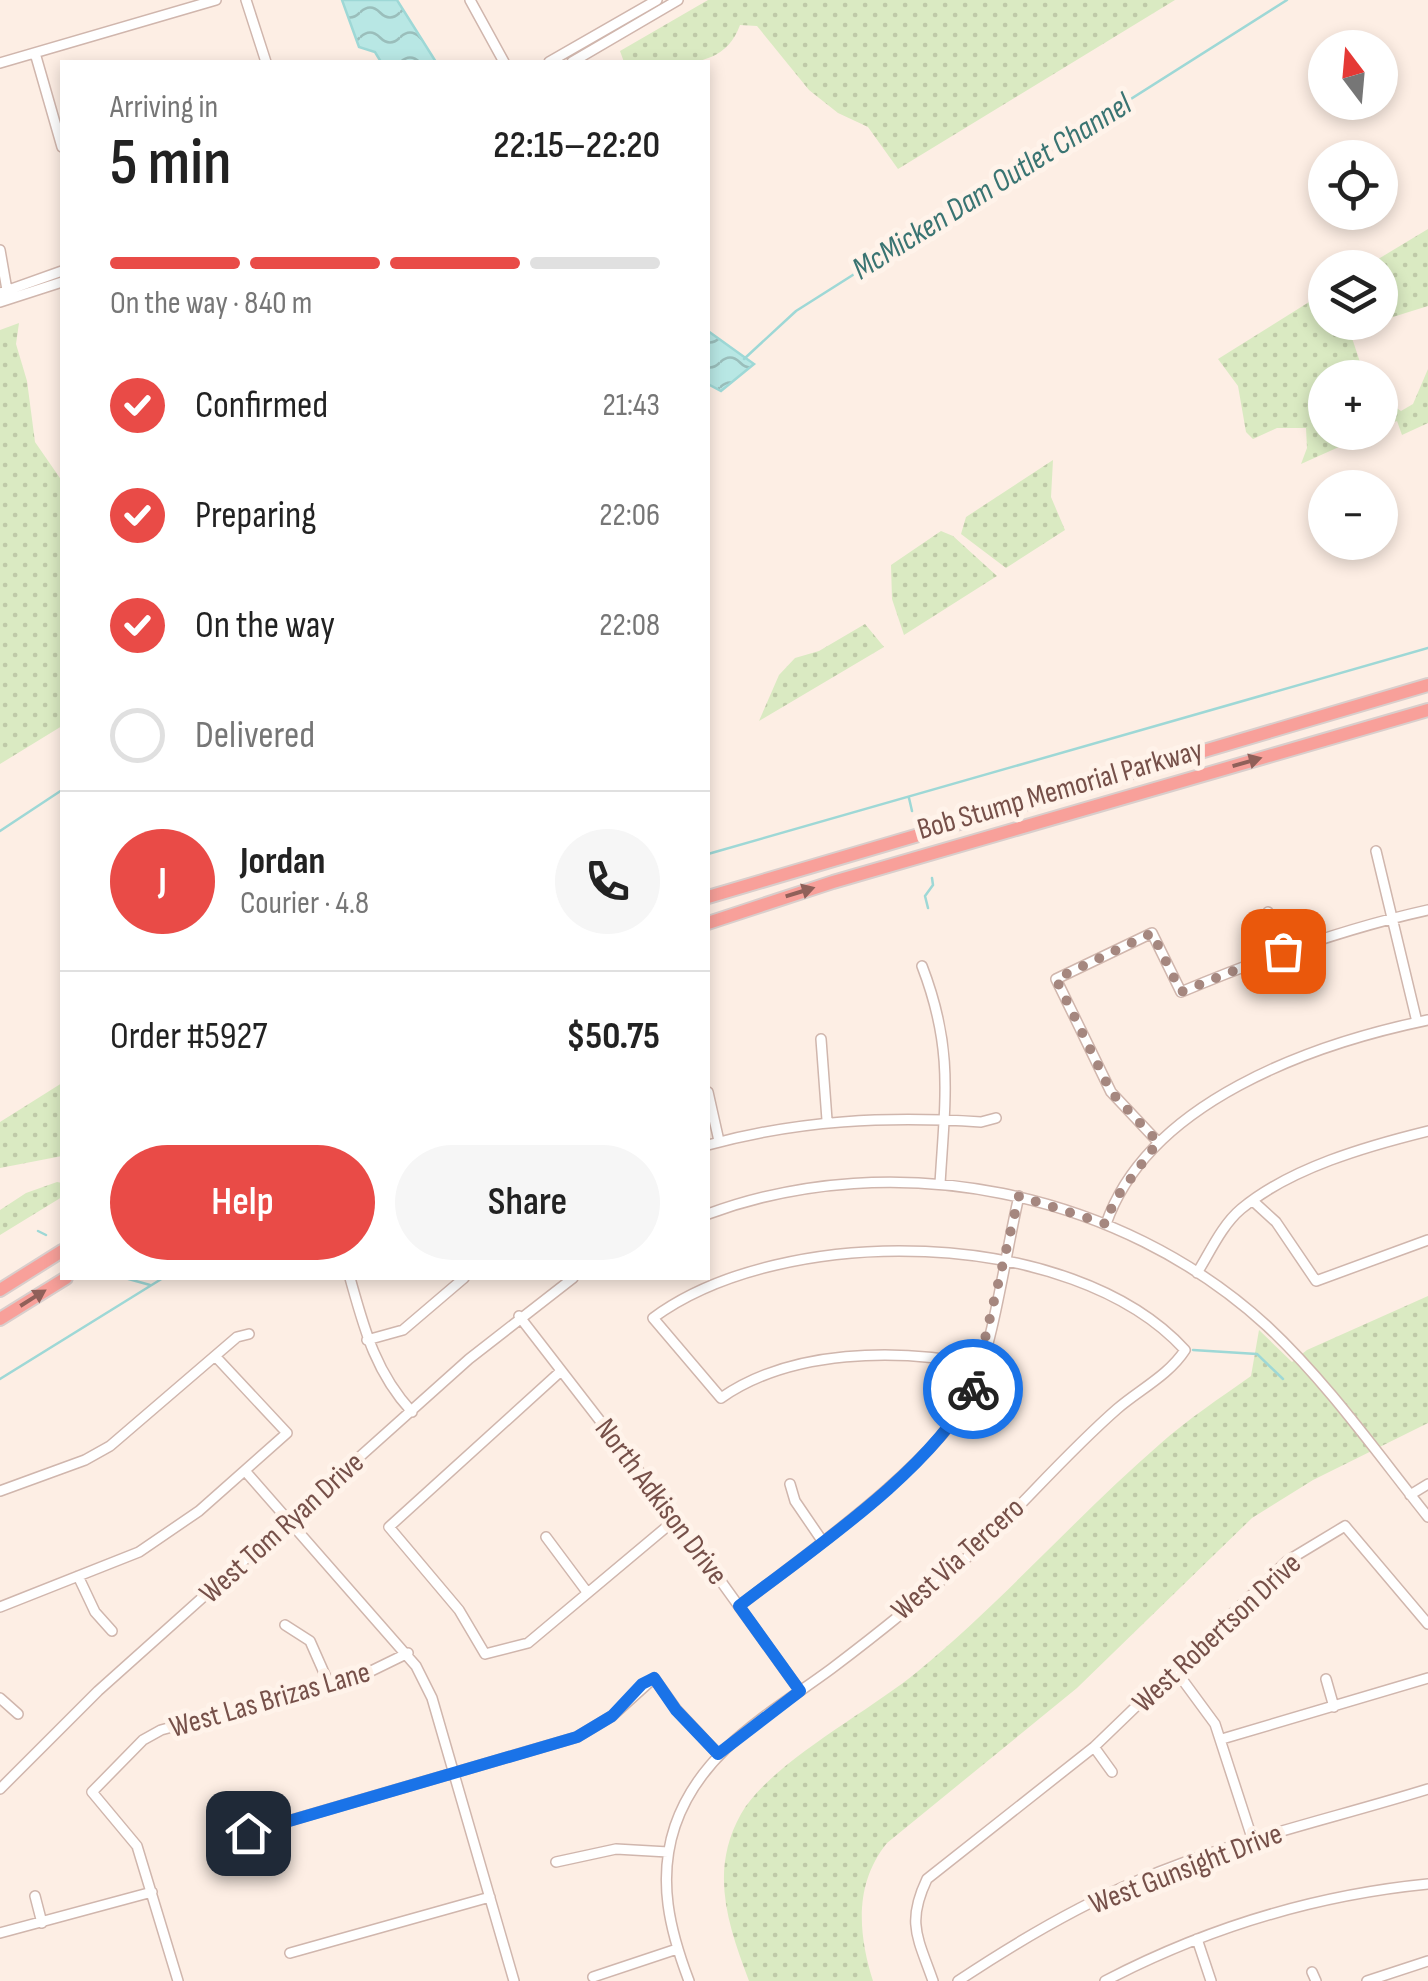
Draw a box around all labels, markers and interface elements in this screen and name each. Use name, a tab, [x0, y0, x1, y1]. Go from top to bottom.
north arrow	[1308, 30, 1398, 120]
map controls	[1308, 30, 1398, 560]
water label: McMicken Dam Outlet Channel	[845, 85, 1140, 289]
text: Arriving in	[110, 88, 218, 127]
text: 22:15–22:20	[493, 123, 660, 168]
text: 5 min	[110, 125, 231, 203]
button: locate	[1308, 140, 1398, 230]
button: layers	[1308, 250, 1398, 340]
text: On the way · 840 m	[110, 284, 312, 323]
button: +	[1308, 360, 1398, 450]
icon: check	[110, 378, 165, 433]
text: Confirmed	[195, 383, 328, 428]
text: 21:43	[603, 386, 660, 425]
button: −	[1308, 470, 1398, 560]
icon: check	[110, 488, 165, 543]
text: Preparing	[195, 493, 316, 538]
text: 22:06	[599, 496, 660, 535]
icon: check	[110, 598, 165, 653]
text: On the way	[195, 603, 335, 648]
text: 22:08	[599, 606, 660, 645]
text: Delivered	[195, 713, 315, 758]
street label: Bob Stump Memorial Parkway	[913, 732, 1207, 848]
one-way arrow	[1231, 754, 1262, 770]
button: phone	[555, 829, 660, 934]
text: Jordan	[240, 839, 325, 884]
text: J	[158, 859, 167, 904]
text: Courier · 4.8	[240, 884, 369, 923]
one-way arrow	[785, 884, 816, 899]
pin	[1241, 909, 1326, 994]
icon: bag	[1256, 924, 1311, 979]
text: Order #5927	[110, 1014, 267, 1059]
text: $50.75	[566, 1014, 660, 1059]
button: Help	[110, 1145, 375, 1260]
button: Share	[395, 1145, 660, 1260]
one-way arrow	[19, 1290, 47, 1307]
courier	[923, 1339, 1023, 1439]
icon: bike	[946, 1362, 1001, 1417]
street label: North Adkison Drive	[587, 1412, 735, 1592]
street label: West Tom Ryan Drive	[192, 1445, 372, 1611]
street label: West Via Tercero	[884, 1490, 1032, 1628]
street label: West Robertson Drive	[1125, 1546, 1309, 1720]
street label: West Las Brizas Lane	[166, 1654, 374, 1746]
pin	[206, 1791, 291, 1876]
icon: home	[221, 1806, 276, 1861]
street label: West Gunsight Drive	[1084, 1816, 1288, 1922]

